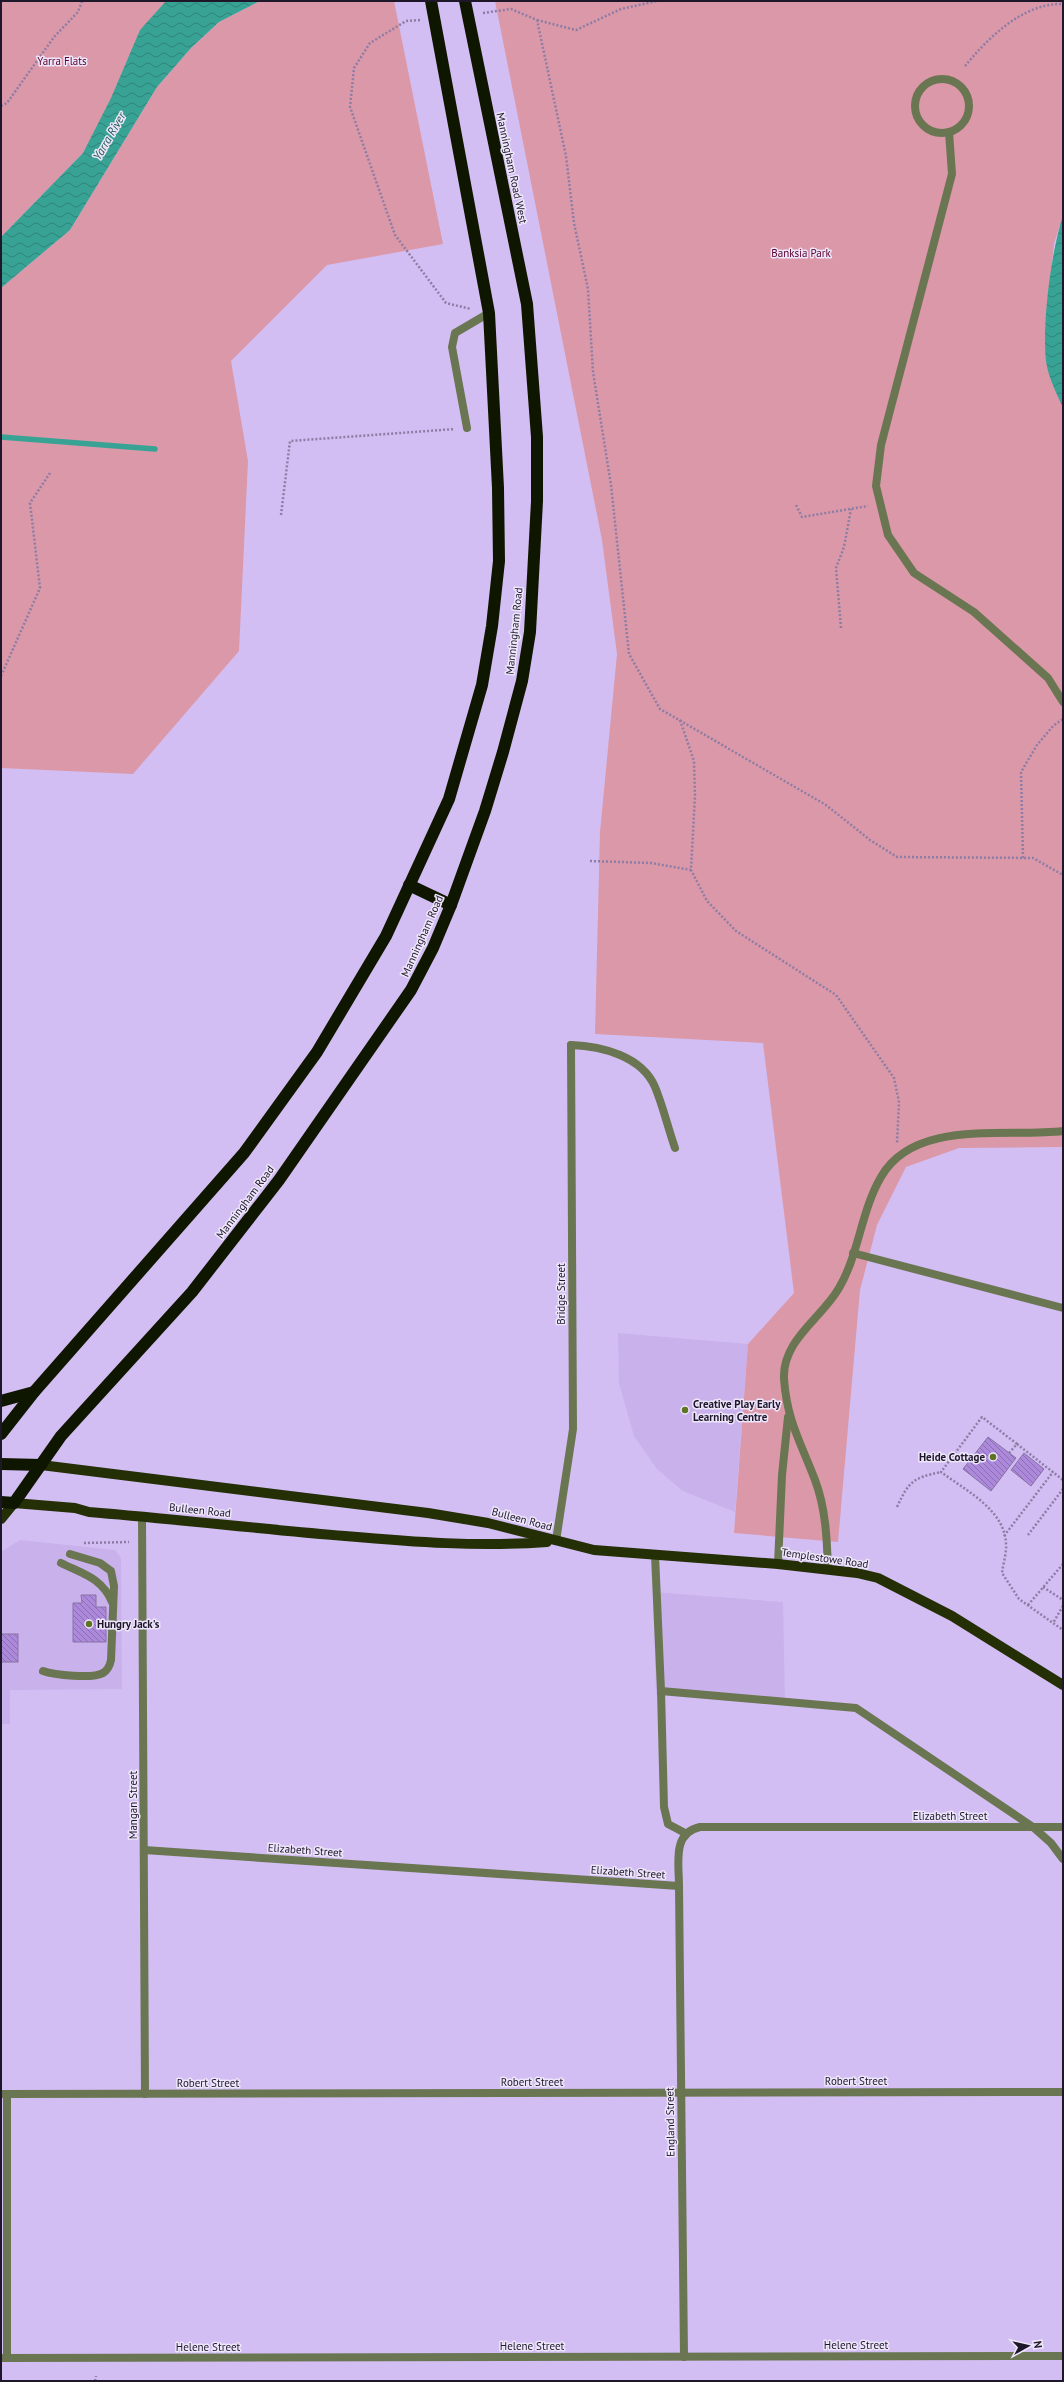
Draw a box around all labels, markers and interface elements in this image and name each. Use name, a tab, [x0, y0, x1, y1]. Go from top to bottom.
park label: Yarra Flats	[37, 54, 87, 68]
water label: Yarra River	[89, 109, 129, 163]
street label: Manningham Road West	[493, 111, 531, 225]
park label: Banksia Park	[771, 246, 831, 260]
street label: Manningham Road	[502, 587, 526, 675]
street label: Manningham Road	[398, 893, 446, 979]
street label: Manningham Road	[213, 1163, 277, 1241]
street label: Bridge Street	[554, 1263, 568, 1325]
place label: Creative Play Early Learning Centre	[693, 1397, 781, 1424]
marker: Creative Play Early Learning Centre	[680, 1405, 690, 1415]
place label: Heide Cottage	[919, 1450, 985, 1464]
marker: Heide Cottage	[988, 1452, 998, 1462]
street label: Bulleen Road	[168, 1500, 232, 1520]
street label: Bulleen Road	[490, 1504, 554, 1534]
street label: Templestowe Road	[781, 1545, 870, 1571]
place label: Hungry Jack's	[97, 1617, 160, 1631]
marker: Hungry Jack's	[84, 1619, 94, 1629]
street label: Mangan Street	[126, 1770, 140, 1839]
street label: Elizabeth Street	[913, 1809, 988, 1823]
street label: Elizabeth Street	[267, 1840, 343, 1860]
street label: Elizabeth Street	[590, 1862, 666, 1882]
street label: Robert Street	[825, 2074, 887, 2088]
street label: Robert Street	[501, 2075, 563, 2089]
street label: Robert Street	[177, 2076, 239, 2090]
street label: England Street	[662, 2087, 678, 2157]
north arrow	[1008, 2326, 1048, 2366]
street label: Helene Street	[824, 2338, 888, 2352]
street label: Helene Street	[500, 2339, 564, 2353]
street label: Helene Street	[176, 2340, 240, 2354]
text: N	[1030, 2340, 1045, 2349]

